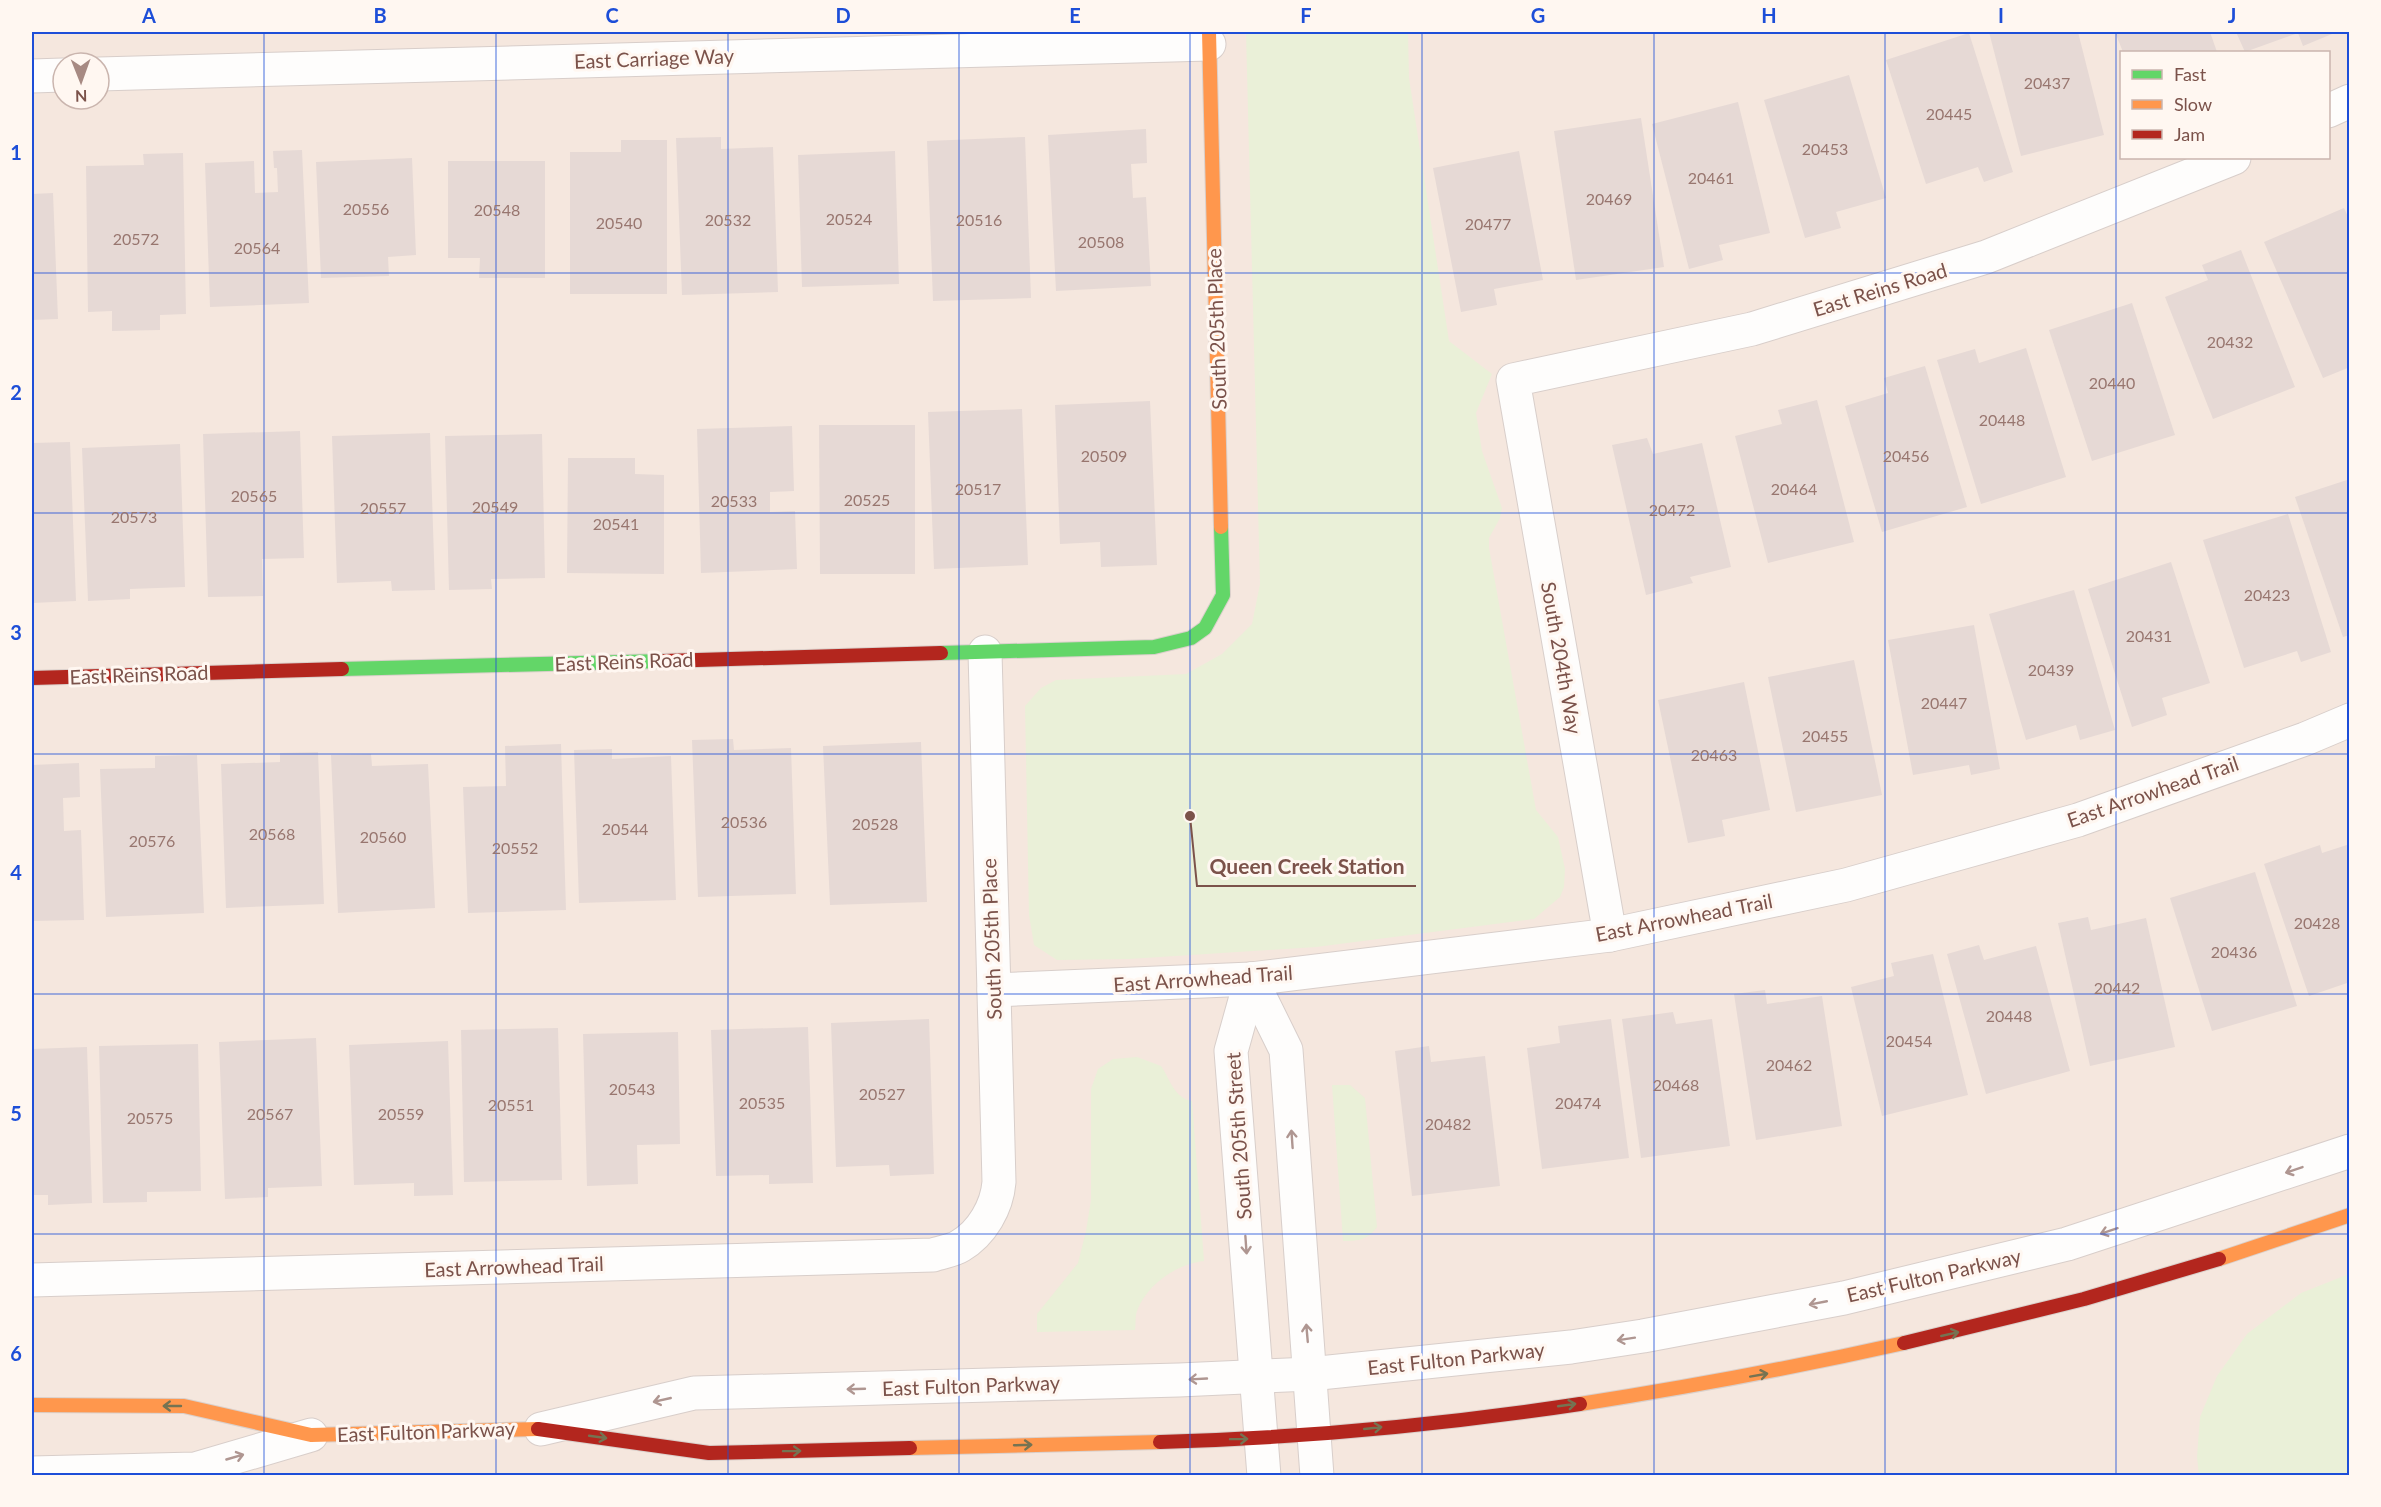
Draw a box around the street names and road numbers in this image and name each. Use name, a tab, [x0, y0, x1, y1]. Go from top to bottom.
street label: East Carriage Way	[574, 43, 735, 73]
street label: South 205th Place	[1201, 248, 1231, 410]
street label: East Reins Road	[1810, 257, 1950, 321]
street label: South 204th Way	[1537, 580, 1587, 737]
street label: East Reins Road	[554, 647, 694, 675]
street label: East Reins Road	[69, 660, 209, 688]
street label: East Arrowhead Trail	[2064, 750, 2242, 832]
street label: South 205th Place	[976, 858, 1006, 1020]
street label: East Arrowhead Trail	[1593, 888, 1774, 946]
street label: East Arrowhead Trail	[1112, 960, 1293, 996]
street label: South 205th Street	[1220, 1052, 1256, 1221]
street label: East Fulton Parkway	[1844, 1243, 2024, 1307]
street label: East Arrowhead Trail	[424, 1251, 604, 1281]
street label: East Fulton Parkway	[1366, 1337, 1546, 1379]
street label: East Fulton Parkway	[882, 1370, 1061, 1400]
street label: East Fulton Parkway	[337, 1416, 516, 1446]

